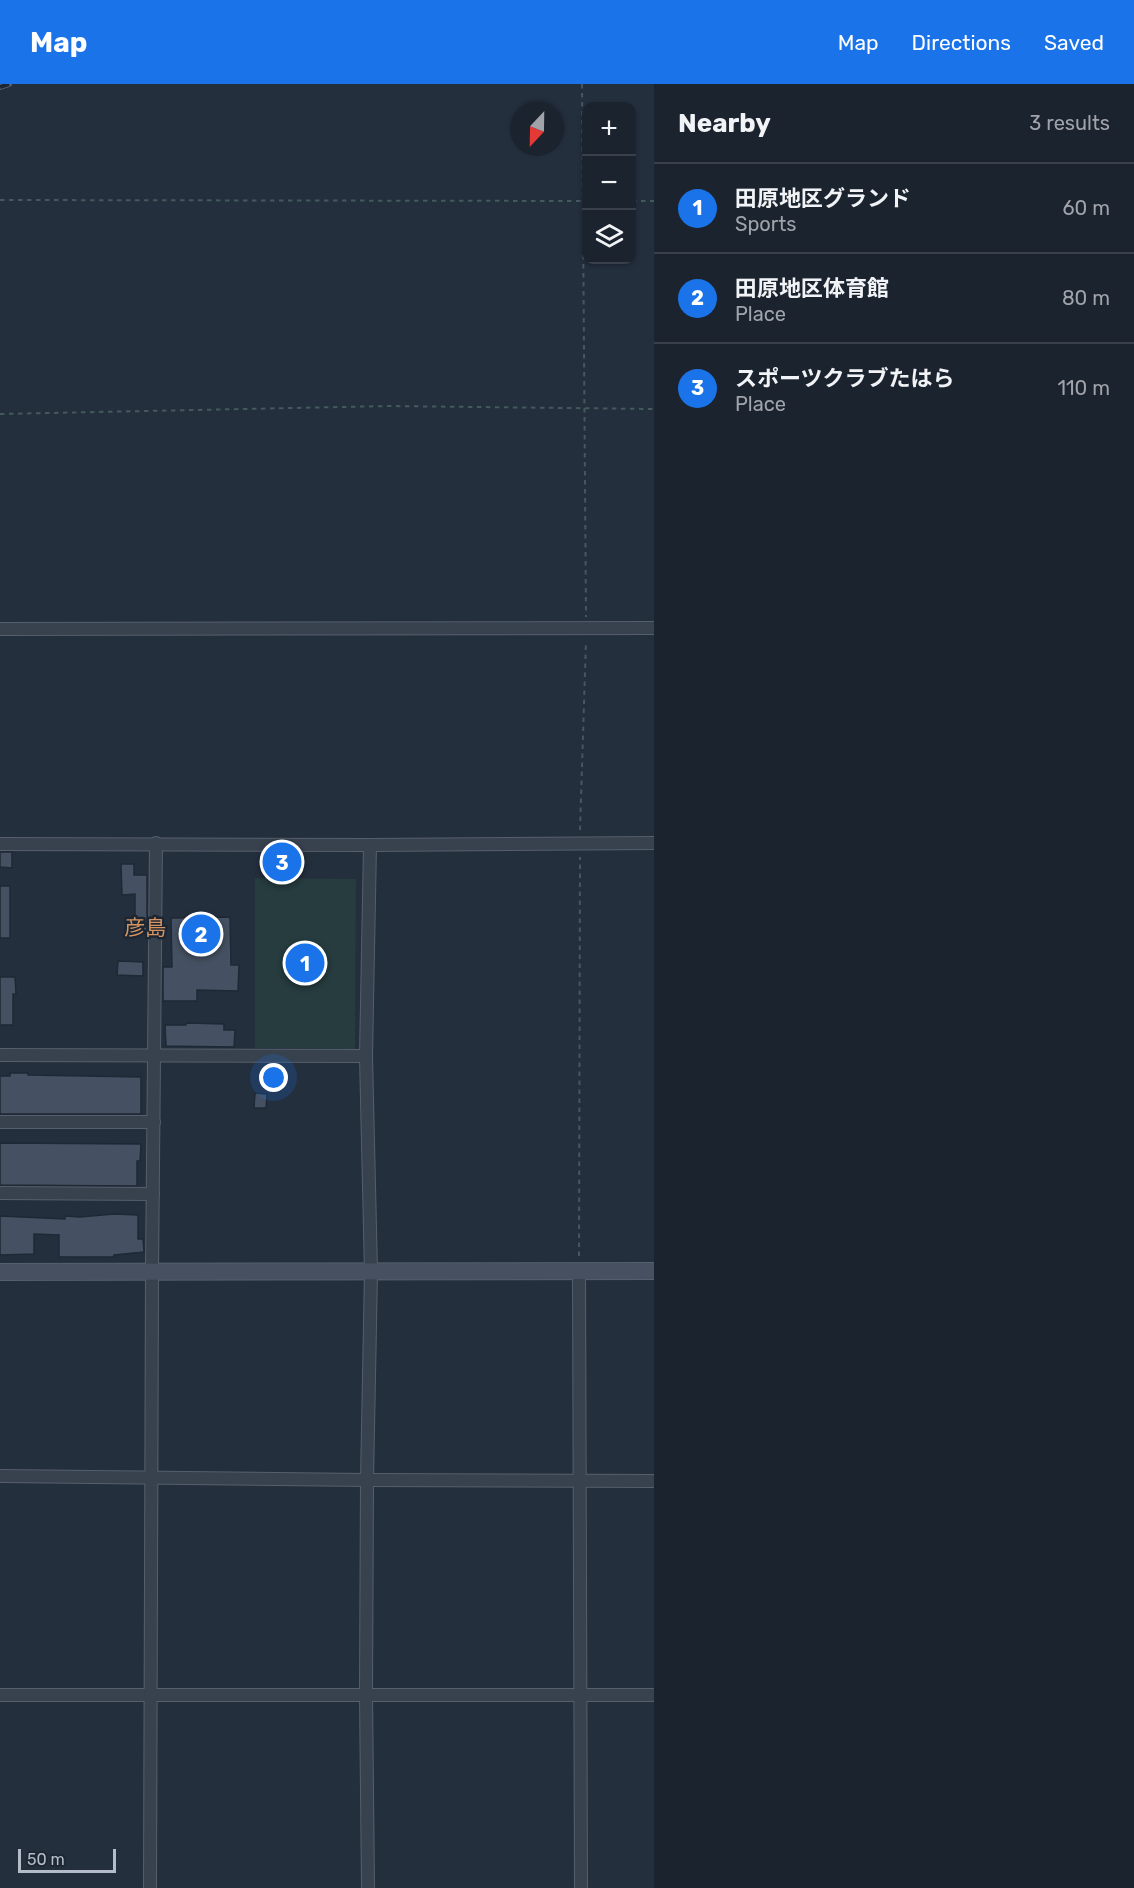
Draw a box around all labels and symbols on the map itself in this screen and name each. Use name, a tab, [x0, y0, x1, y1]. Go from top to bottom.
north arrow	[510, 102, 564, 156]
pin: 3	[262, 840, 302, 884]
pin: 2	[182, 912, 220, 956]
district label: 彦島	[124, 915, 166, 940]
pin: 1	[286, 940, 324, 986]
your location	[259, 1063, 288, 1092]
scale bar	[18, 1846, 116, 1874]

